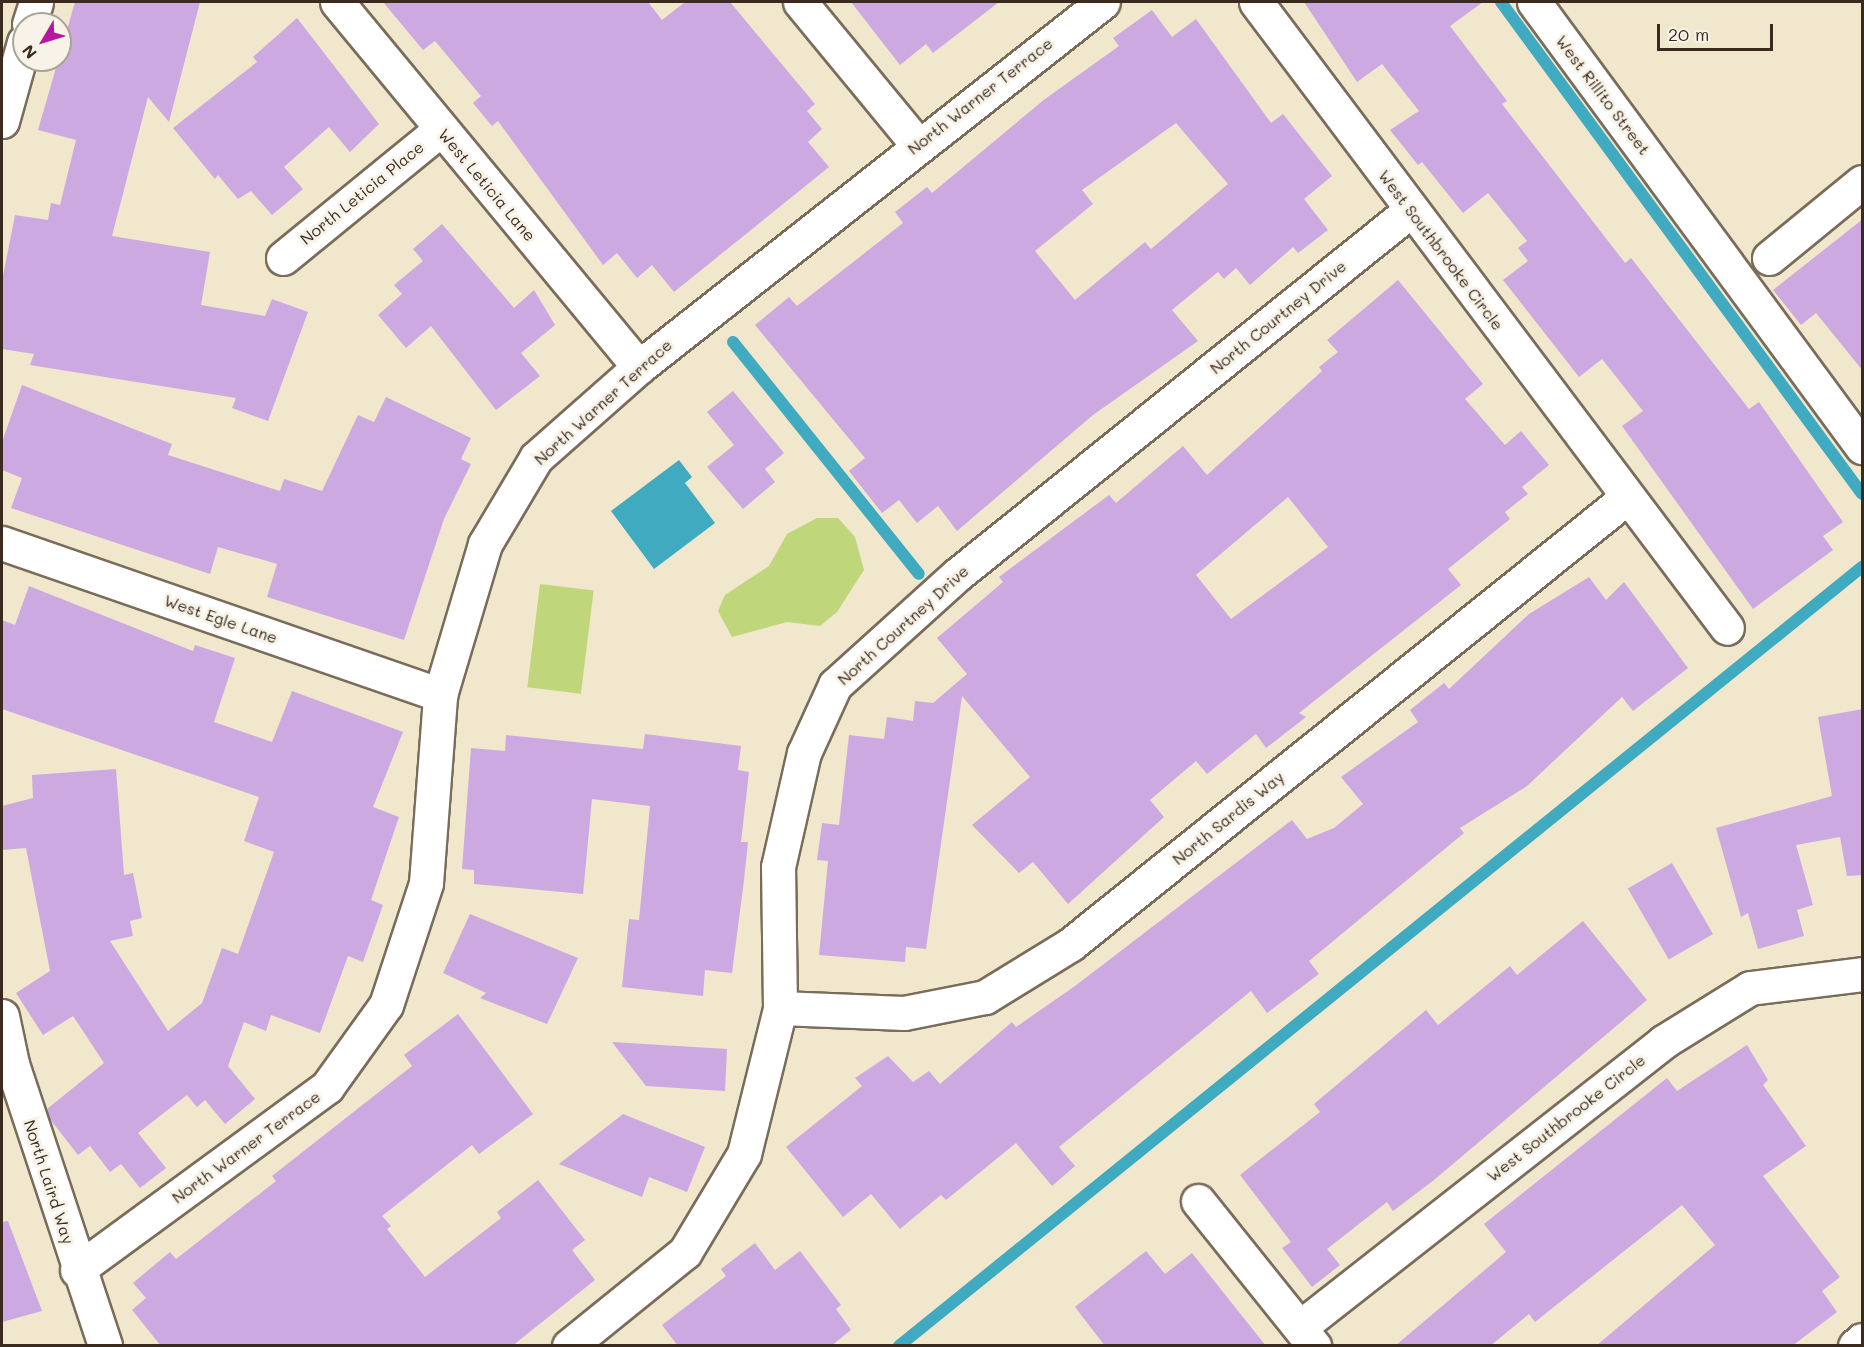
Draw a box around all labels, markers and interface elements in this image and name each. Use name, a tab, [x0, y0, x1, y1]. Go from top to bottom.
north arrow	[12, 12, 72, 72]
scale bar	[1660, 12, 1776, 50]
text: 20 m	[1668, 22, 1709, 46]
street label: West Rillito Street	[1552, 32, 1654, 158]
street label: North Warner Terrace	[904, 33, 1056, 159]
text: N	[17, 41, 41, 63]
street label: West Leticia Lane	[434, 125, 540, 245]
street label: North Leticia Place	[296, 137, 428, 249]
street label: West Southbrooke Circle	[1374, 166, 1508, 334]
street label: North Courtney Drive	[1206, 256, 1350, 378]
street label: North Warner Terrace	[530, 335, 676, 469]
street label: North Courtney Drive	[833, 561, 973, 689]
street label: West Egle Lane	[162, 591, 280, 647]
street label: North Sardis Way	[1168, 767, 1288, 869]
street label: West Southbrooke Circle	[1483, 1050, 1649, 1186]
street label: North Warner Terrace	[168, 1087, 324, 1207]
street label: North Laird Way	[20, 1117, 78, 1247]

